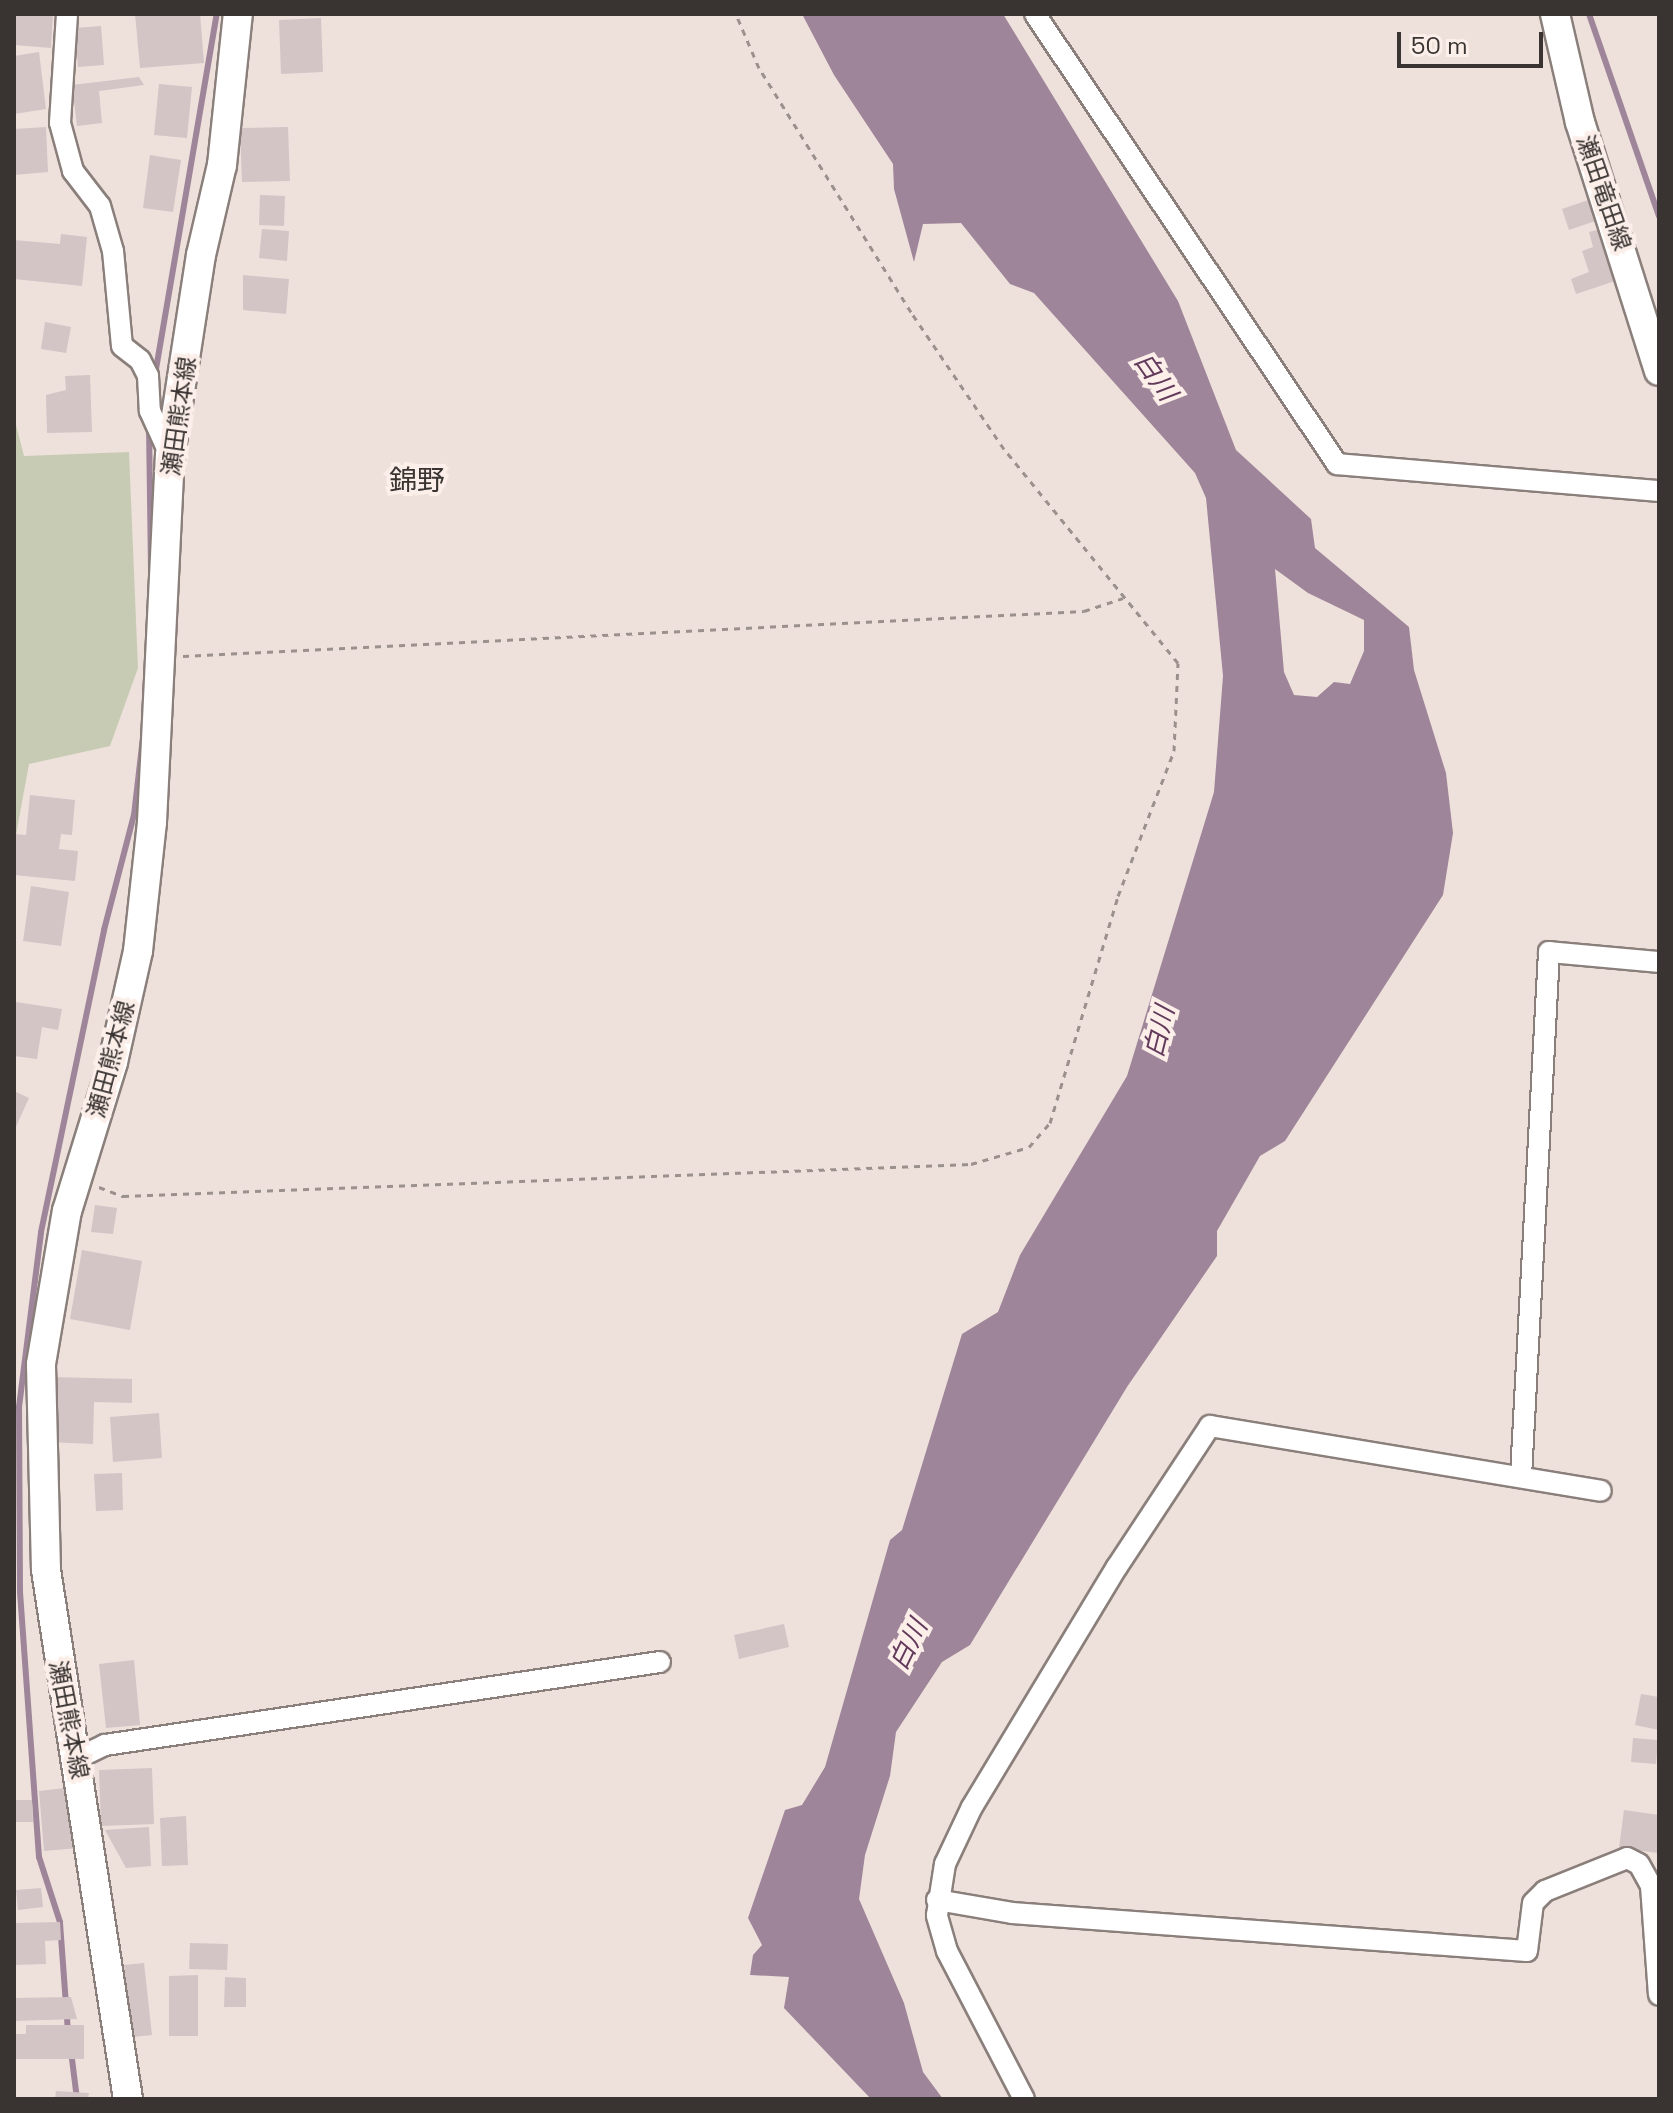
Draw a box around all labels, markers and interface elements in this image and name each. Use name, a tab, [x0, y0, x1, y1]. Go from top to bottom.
scale bar	[1401, 16, 1547, 66]
text: 50 m	[1411, 30, 1468, 61]
street label: 瀬田竜田線	[1571, 132, 1637, 254]
water label: 白川	[1127, 347, 1183, 407]
street label: 瀬田熊本線	[156, 355, 202, 477]
district label: 錦野	[389, 463, 445, 497]
street label: 瀬田熊本線	[82, 997, 140, 1121]
water label: 白川	[1139, 1003, 1181, 1061]
water label: 白川	[884, 1615, 934, 1675]
street label: 瀬田熊本線	[43, 1658, 95, 1782]

